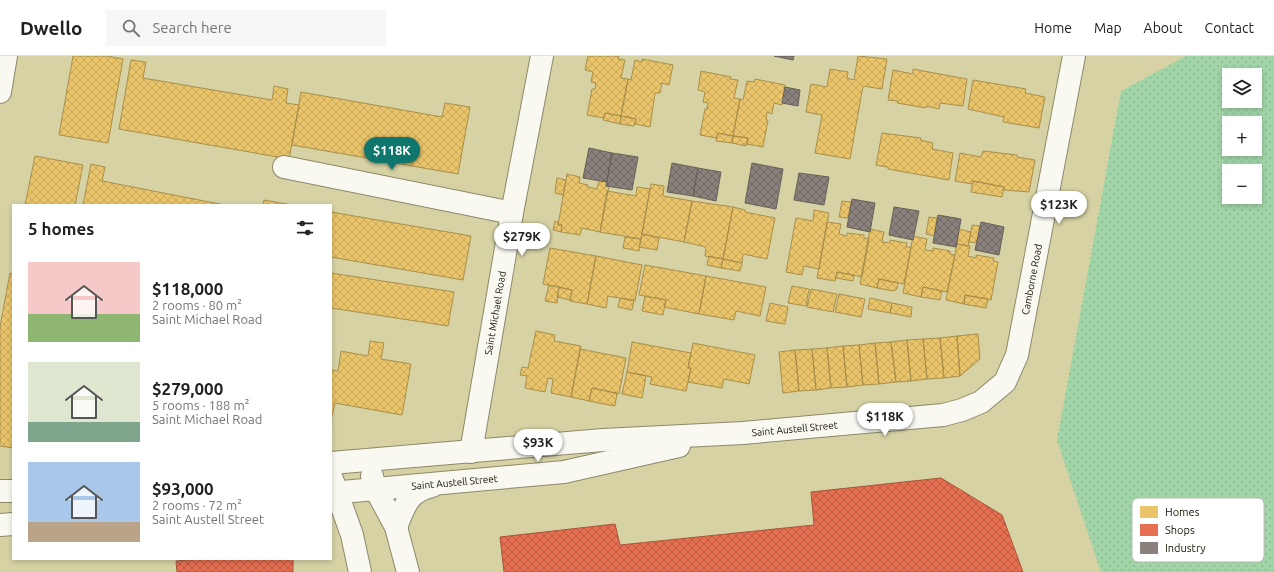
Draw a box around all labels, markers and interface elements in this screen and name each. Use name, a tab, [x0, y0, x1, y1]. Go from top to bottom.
search box	[106, 10, 386, 46]
text: Dwello	[20, 17, 82, 39]
icon: search	[120, 17, 142, 39]
text: Search here	[152, 19, 232, 36]
text: Home	[1034, 20, 1072, 36]
text: Map	[1094, 20, 1122, 36]
text: About	[1144, 20, 1183, 36]
text: Contact	[1205, 20, 1254, 36]
map controls	[1222, 68, 1262, 204]
button: layers	[1222, 68, 1262, 108]
button: +	[1222, 116, 1262, 156]
pin: $118K	[364, 137, 420, 171]
text: $118K	[373, 143, 411, 157]
button: −	[1222, 164, 1262, 204]
pin: $123K	[1031, 191, 1087, 225]
text: $123K	[1040, 197, 1078, 211]
icon: filters	[294, 217, 316, 239]
text: 5 homes	[28, 219, 94, 238]
pin: $279K	[494, 223, 550, 257]
text: $279K	[503, 229, 541, 243]
street label: Camborne Road	[1020, 243, 1044, 316]
street label: Saint Michael Road	[483, 270, 508, 356]
icon: home	[60, 278, 108, 326]
text: $118,000	[152, 279, 223, 298]
text: 2 rooms · 80 m²	[152, 298, 242, 312]
text: Saint Michael Road	[152, 312, 262, 326]
icon: home	[60, 378, 108, 426]
text: $279,000	[152, 379, 223, 398]
text: 5 rooms · 188 m²	[152, 398, 249, 412]
pin: $118K	[857, 403, 913, 437]
text: $118K	[866, 409, 904, 423]
text: Saint Michael Road	[152, 412, 262, 426]
street label: Saint Austell Street	[751, 419, 838, 438]
pin: $93K	[514, 429, 562, 463]
text: $93K	[523, 435, 553, 449]
street label: Saint Austell Street	[411, 473, 498, 492]
icon: home	[60, 478, 108, 526]
text: $93,000	[152, 479, 214, 498]
text: 2 rooms · 72 m²	[152, 498, 242, 512]
legend	[1132, 498, 1264, 562]
text: Homes	[1165, 506, 1200, 518]
text: Saint Austell Street	[152, 512, 264, 526]
text: Shops	[1165, 524, 1195, 536]
text: Industry	[1165, 542, 1206, 554]

